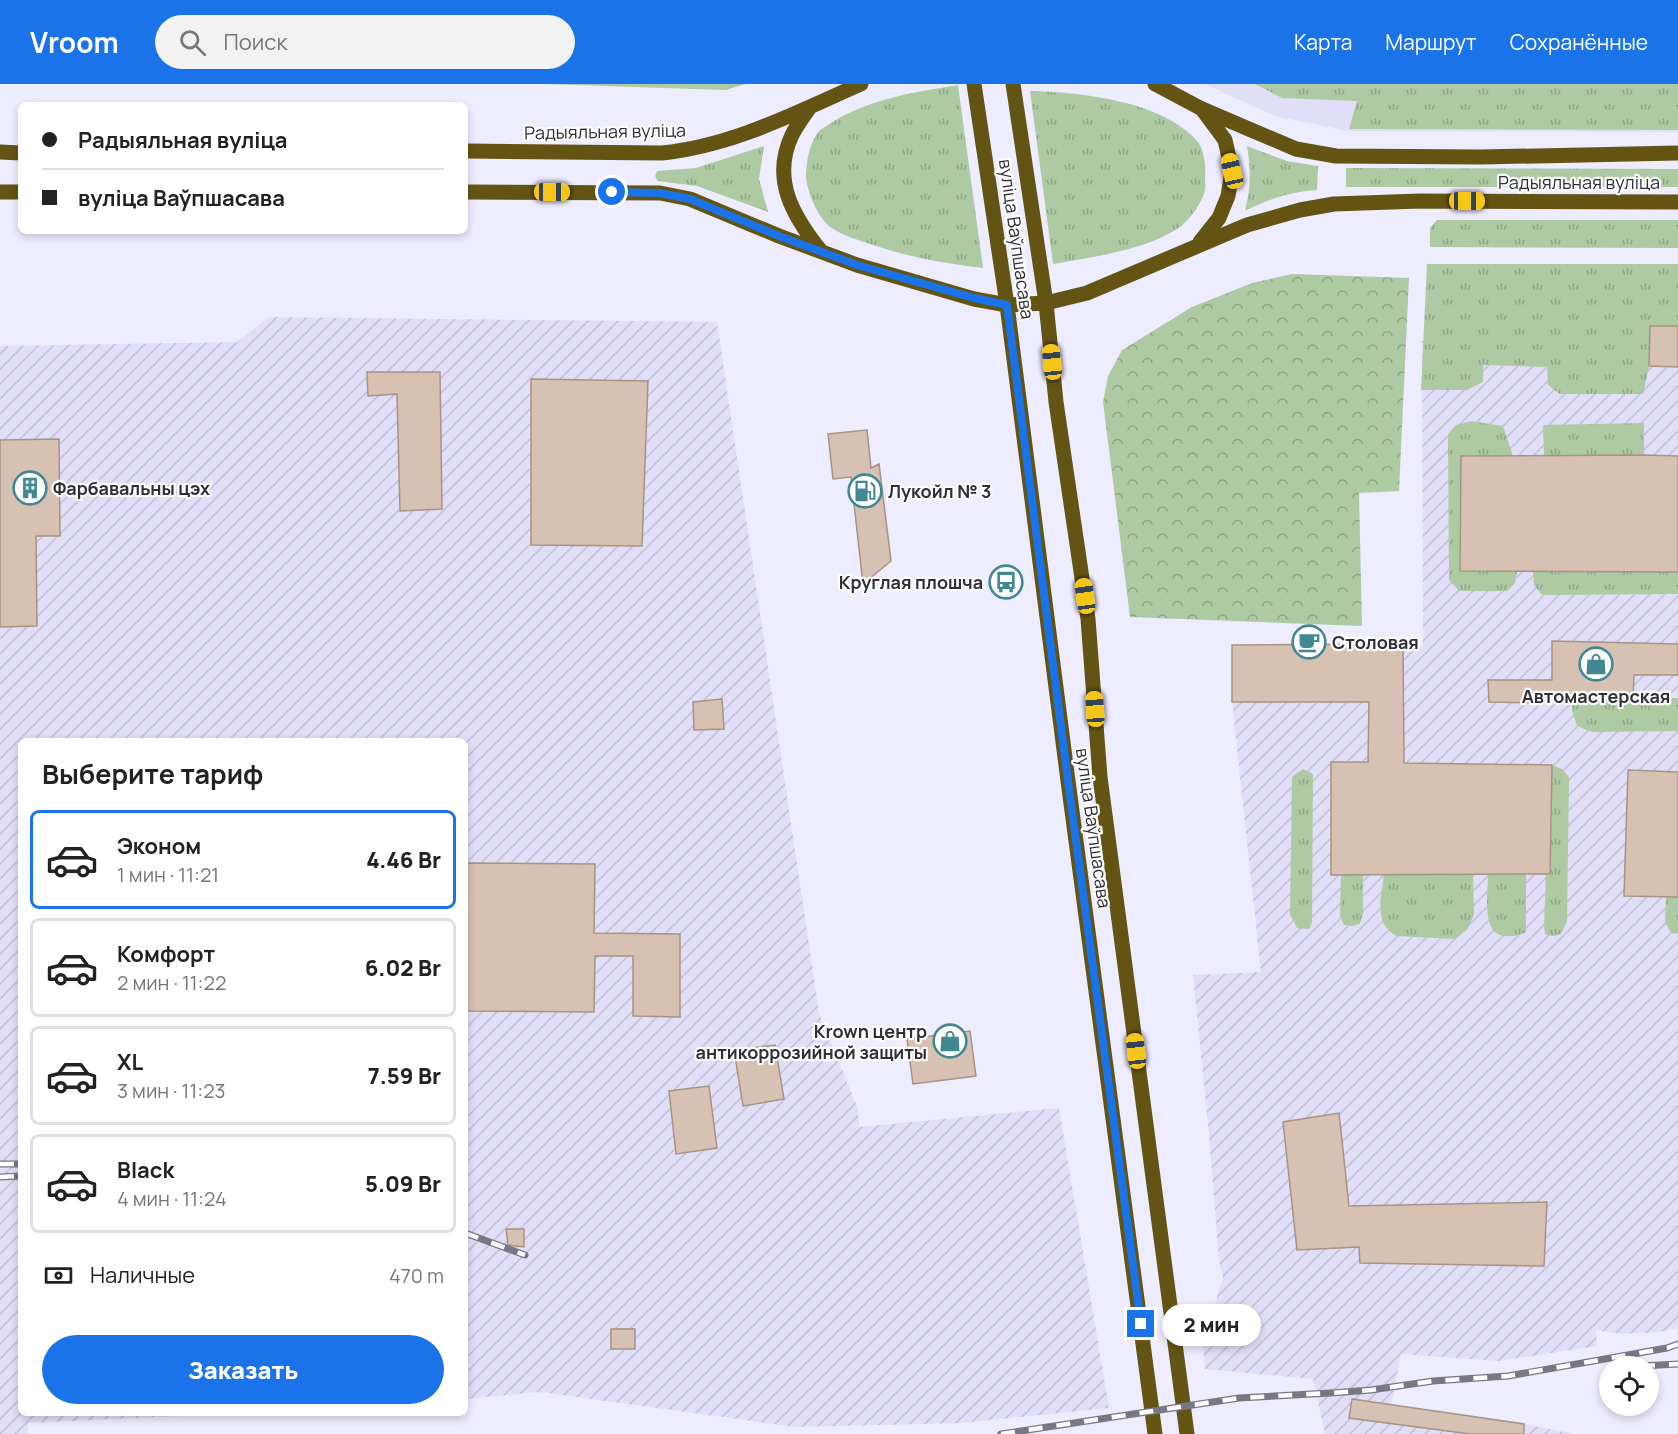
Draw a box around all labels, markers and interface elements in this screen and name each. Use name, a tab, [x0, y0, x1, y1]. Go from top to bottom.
search box	[155, 15, 575, 69]
text: Vroom	[30, 23, 119, 61]
icon: search	[176, 26, 209, 59]
text: Поиск	[224, 27, 287, 57]
text: Карта	[1294, 28, 1352, 56]
text: Маршрут	[1385, 28, 1477, 56]
text: Сохранённые	[1510, 28, 1648, 56]
street label: Радыяльная вуліца	[524, 118, 686, 144]
text: Радыяльная вуліца	[78, 125, 288, 155]
car	[1219, 151, 1245, 191]
street label: вуліца Ваўпшасава	[994, 157, 1040, 321]
street label: Радыяльная вуліца	[1498, 170, 1660, 194]
route start	[598, 178, 625, 205]
text: вуліца Ваўпшасава	[78, 183, 285, 213]
car	[534, 183, 570, 201]
car	[1449, 192, 1485, 210]
car	[1041, 343, 1063, 381]
building icon: Фарбавальны цэх	[12, 470, 48, 506]
fuel station icon: Лукойл № 3	[847, 473, 883, 509]
place label: Фарбавальны цэх	[53, 476, 210, 500]
place label: Лукойл № 3	[888, 479, 992, 503]
bus stop icon: Круглая плошча	[988, 564, 1024, 600]
place label: Круглая плошча	[839, 570, 983, 594]
car	[1074, 577, 1096, 615]
cafe icon: Столовая	[1291, 624, 1327, 660]
place label: Столовая	[1332, 630, 1419, 654]
shop icon: Автомастерская	[1578, 646, 1614, 682]
place label: Автомастерская	[1522, 684, 1670, 708]
car	[1085, 690, 1105, 728]
street label: вуліца Ваўпшасава	[1071, 746, 1117, 910]
text: Выберите тариф	[42, 755, 263, 792]
text: Эконом	[117, 831, 201, 861]
icon: car	[45, 833, 99, 887]
text: 4.46 Br	[366, 845, 441, 875]
text: 1 мин · 11:21	[117, 861, 219, 888]
text: Комфорт	[117, 939, 215, 969]
icon: car	[45, 941, 99, 995]
text: 6.02 Br	[365, 953, 441, 983]
text: 2 мин · 11:22	[117, 969, 226, 996]
place label: Krown центр антикоррозийной защиты	[696, 1019, 927, 1064]
shop icon: Krown центр антикоррозийной защиты	[932, 1023, 968, 1059]
car	[1125, 1032, 1147, 1070]
text: XL	[117, 1047, 143, 1077]
icon: car	[45, 1049, 99, 1103]
text: 7.59 Br	[368, 1061, 441, 1091]
text: 3 мин · 11:23	[117, 1077, 226, 1104]
text: Black	[117, 1155, 174, 1185]
icon: car	[45, 1157, 99, 1211]
text: 5.09 Br	[365, 1169, 441, 1199]
text: 4 мин · 11:24	[117, 1185, 227, 1212]
icon: cash	[42, 1259, 75, 1292]
text: Наличные	[90, 1260, 195, 1290]
text: 470 m	[389, 1262, 444, 1289]
callout: 2 мин	[1162, 1303, 1261, 1345]
route end	[1127, 1310, 1154, 1337]
text: 2 мин	[1184, 1311, 1239, 1338]
button: Заказать	[42, 1335, 444, 1404]
map controls	[1599, 1356, 1659, 1416]
button: locate	[1599, 1356, 1659, 1416]

